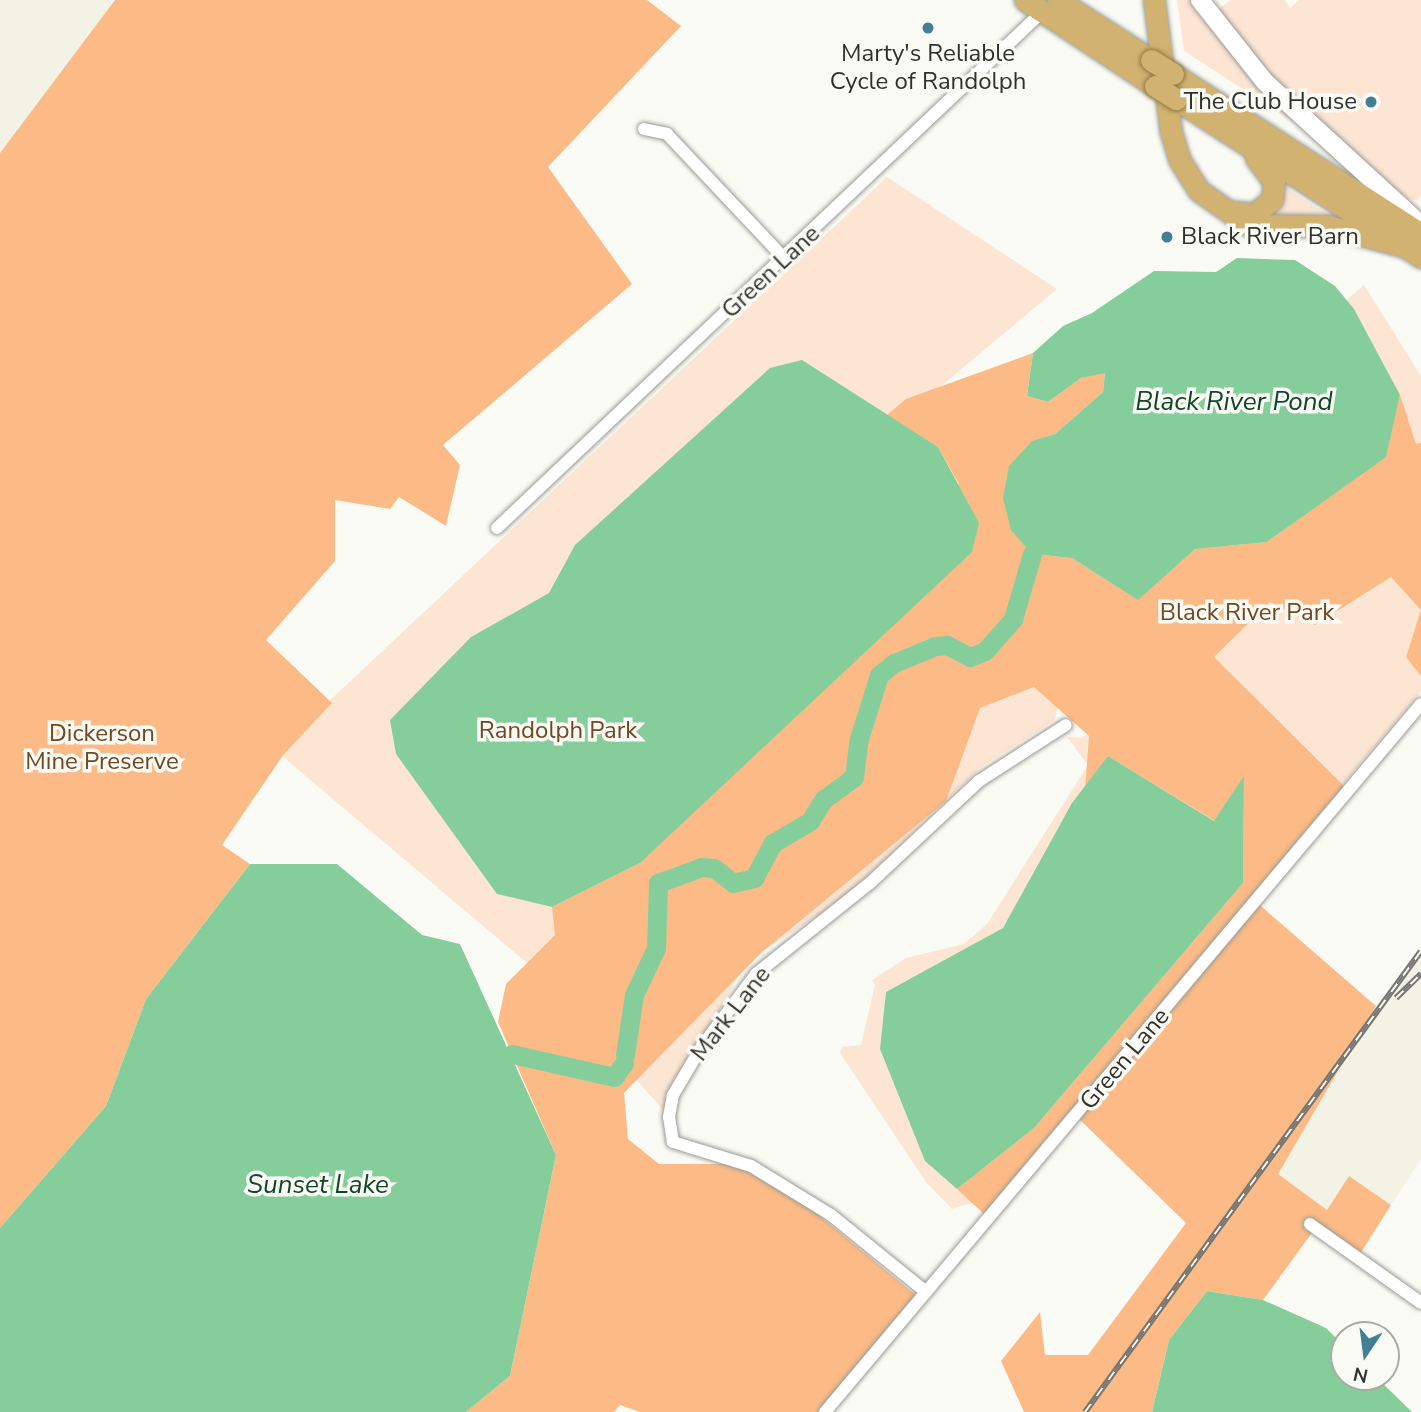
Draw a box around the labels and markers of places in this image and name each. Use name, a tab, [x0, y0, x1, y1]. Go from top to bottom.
marker: Marty's Reliable Cycle of Randolph	[920, 20, 936, 36]
place label: Marty's Reliable Cycle of Randolph	[830, 40, 1026, 96]
place label: The Club House	[1184, 88, 1357, 116]
marker: The Club House	[1363, 94, 1379, 110]
place label: Black River Barn	[1181, 223, 1359, 251]
marker: Black River Barn	[1159, 229, 1175, 245]

